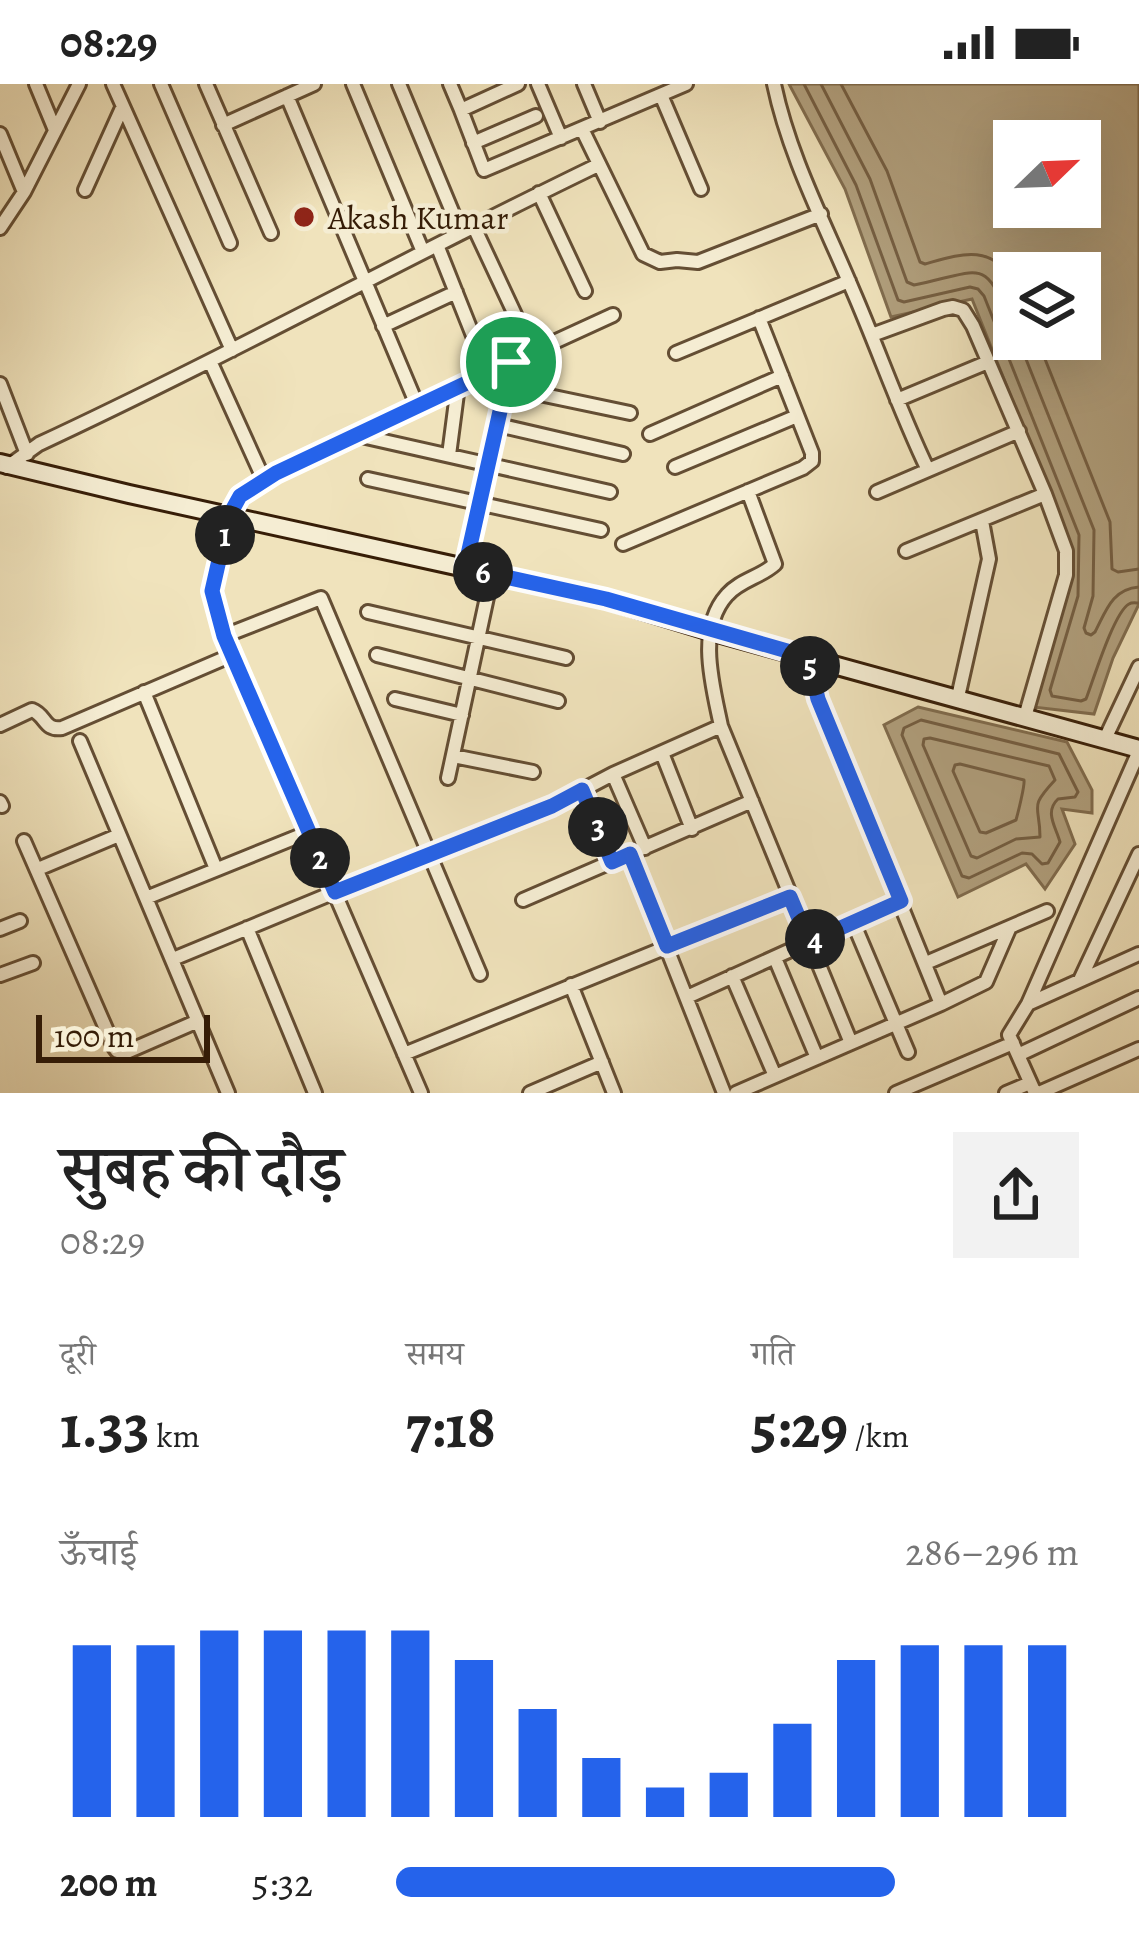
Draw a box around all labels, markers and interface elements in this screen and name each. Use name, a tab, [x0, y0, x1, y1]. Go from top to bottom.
text: 08:29	[60, 11, 158, 73]
north arrow	[993, 120, 1101, 228]
map controls	[993, 120, 1101, 360]
place label: Akash Kumar	[327, 195, 509, 240]
marker: Akash Kumar	[291, 204, 317, 230]
button: layers	[993, 252, 1101, 360]
pin	[460, 311, 562, 413]
icon: arrive	[478, 329, 544, 395]
pin: 1	[195, 505, 255, 565]
text: 1	[219, 512, 231, 557]
pin: 6	[453, 542, 513, 602]
text: 6	[475, 549, 491, 594]
pin: 5	[780, 636, 840, 696]
text: 5	[803, 643, 817, 688]
pin: 3	[568, 797, 628, 857]
text: 3	[591, 804, 605, 849]
pin: 2	[290, 828, 350, 888]
text: 2	[312, 835, 328, 880]
pin: 4	[785, 909, 845, 969]
text: 4	[807, 916, 823, 961]
scale bar	[36, 1009, 210, 1062]
text: 100 m	[54, 1013, 134, 1058]
text: सुबह की दौड़	[60, 1124, 343, 1214]
button: share	[953, 1132, 1079, 1258]
text: 08:29	[60, 1214, 145, 1267]
text: दूरी	[60, 1331, 96, 1376]
text: समय	[406, 1331, 464, 1376]
text: गति	[751, 1331, 795, 1376]
text: 1.33	[60, 1386, 150, 1468]
text: 7:18	[406, 1386, 496, 1468]
text: 5:29	[751, 1386, 848, 1468]
text: km	[150, 1413, 200, 1458]
text: /km	[848, 1413, 909, 1458]
text: ऊँचाई	[60, 1525, 137, 1578]
text: 286–296 m	[905, 1525, 1079, 1578]
text: 200 m	[60, 1856, 158, 1909]
text: 5:32	[252, 1856, 313, 1909]

